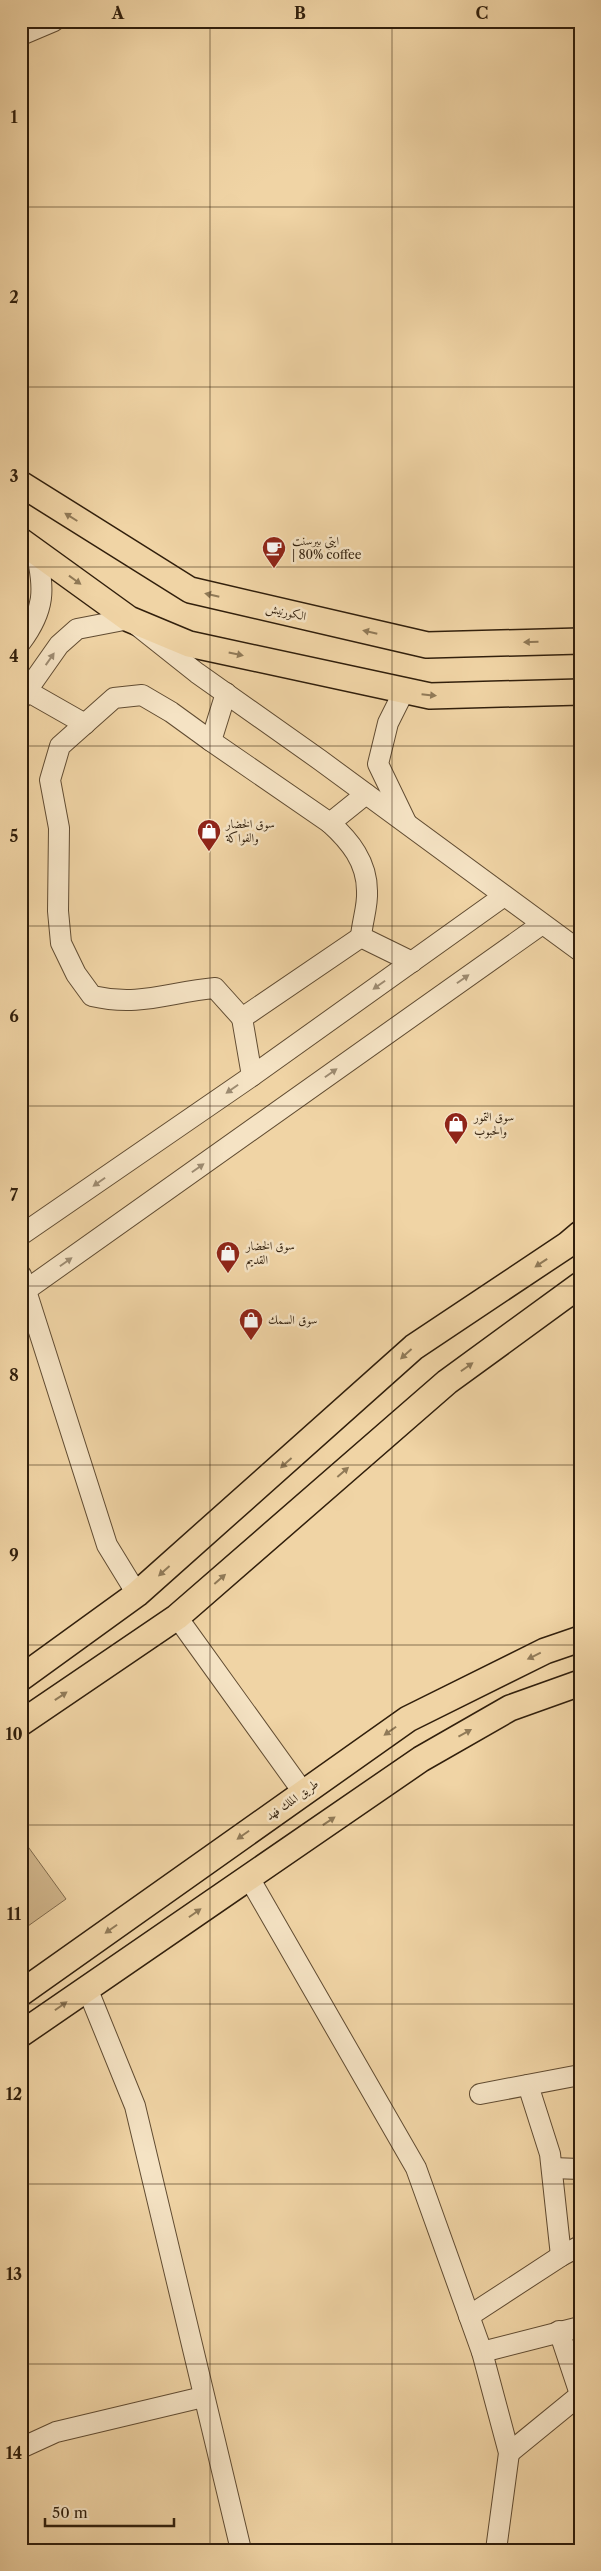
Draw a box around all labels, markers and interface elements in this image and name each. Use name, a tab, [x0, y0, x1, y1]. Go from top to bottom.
text: A	[111, 3, 125, 23]
text: B	[294, 3, 306, 23]
text: C	[476, 3, 488, 23]
text: 1	[10, 107, 18, 127]
text: 2	[9, 287, 19, 307]
text: 3	[9, 466, 19, 486]
one-way arrow	[64, 512, 77, 521]
place label: ايتي بيرسنت | 80% coffee	[292, 533, 362, 562]
cafe icon: ايتي بيرسنت | 80% coffee	[261, 535, 287, 569]
one-way arrow	[68, 575, 82, 585]
one-way arrow	[204, 591, 219, 599]
street label: الكورنيش	[264, 600, 308, 625]
one-way arrow	[363, 628, 378, 636]
one-way arrow	[523, 639, 539, 647]
text: 4	[9, 646, 19, 666]
one-way arrow	[229, 651, 245, 659]
one-way arrow	[44, 653, 55, 666]
one-way arrow	[422, 691, 438, 699]
place label: سوق الخضار والفواكة	[225, 816, 275, 846]
shop icon: سوق الخضار والفواكة	[196, 818, 222, 852]
text: 5	[10, 826, 19, 846]
one-way arrow	[456, 974, 470, 984]
one-way arrow	[373, 980, 386, 990]
text: 6	[9, 1006, 19, 1026]
one-way arrow	[324, 1068, 338, 1078]
one-way arrow	[226, 1084, 239, 1094]
place label: سوق التمور والحبوب	[473, 1109, 514, 1139]
shop icon: سوق التمور والحبوب	[443, 1111, 469, 1145]
one-way arrow	[191, 1162, 204, 1173]
one-way arrow	[92, 1177, 105, 1187]
text: 7	[10, 1185, 19, 1205]
place label: سوق الخضار القديم	[245, 1238, 295, 1271]
shop icon: سوق الخضار القديم	[215, 1240, 241, 1274]
one-way arrow	[59, 1257, 73, 1267]
one-way arrow	[534, 1258, 547, 1268]
shop icon: سوق السمك	[238, 1307, 264, 1341]
place label: سوق السمك	[268, 1312, 318, 1328]
one-way arrow	[401, 1348, 413, 1360]
one-way arrow	[460, 1362, 474, 1372]
text: 8	[9, 1365, 19, 1385]
one-way arrow	[280, 1457, 292, 1469]
one-way arrow	[336, 1466, 348, 1478]
text: 9	[9, 1545, 19, 1565]
one-way arrow	[157, 1565, 170, 1576]
one-way arrow	[214, 1573, 227, 1584]
one-way arrow	[527, 1653, 541, 1661]
one-way arrow	[55, 1691, 68, 1701]
text: 10	[5, 1724, 23, 1744]
one-way arrow	[383, 1726, 397, 1736]
one-way arrow	[459, 1729, 472, 1738]
street label: طريق الملك فهد	[262, 1776, 322, 1824]
one-way arrow	[322, 1816, 335, 1826]
one-way arrow	[236, 1830, 250, 1840]
text: 11	[7, 1904, 22, 1924]
one-way arrow	[188, 1908, 201, 1918]
one-way arrow	[104, 1924, 118, 1934]
one-way arrow	[54, 2001, 68, 2011]
text: 12	[6, 2084, 22, 2104]
text: 13	[6, 2264, 22, 2284]
text: 14	[6, 2443, 22, 2463]
scale bar	[45, 2496, 174, 2528]
text: 50 m	[52, 2503, 88, 2522]

